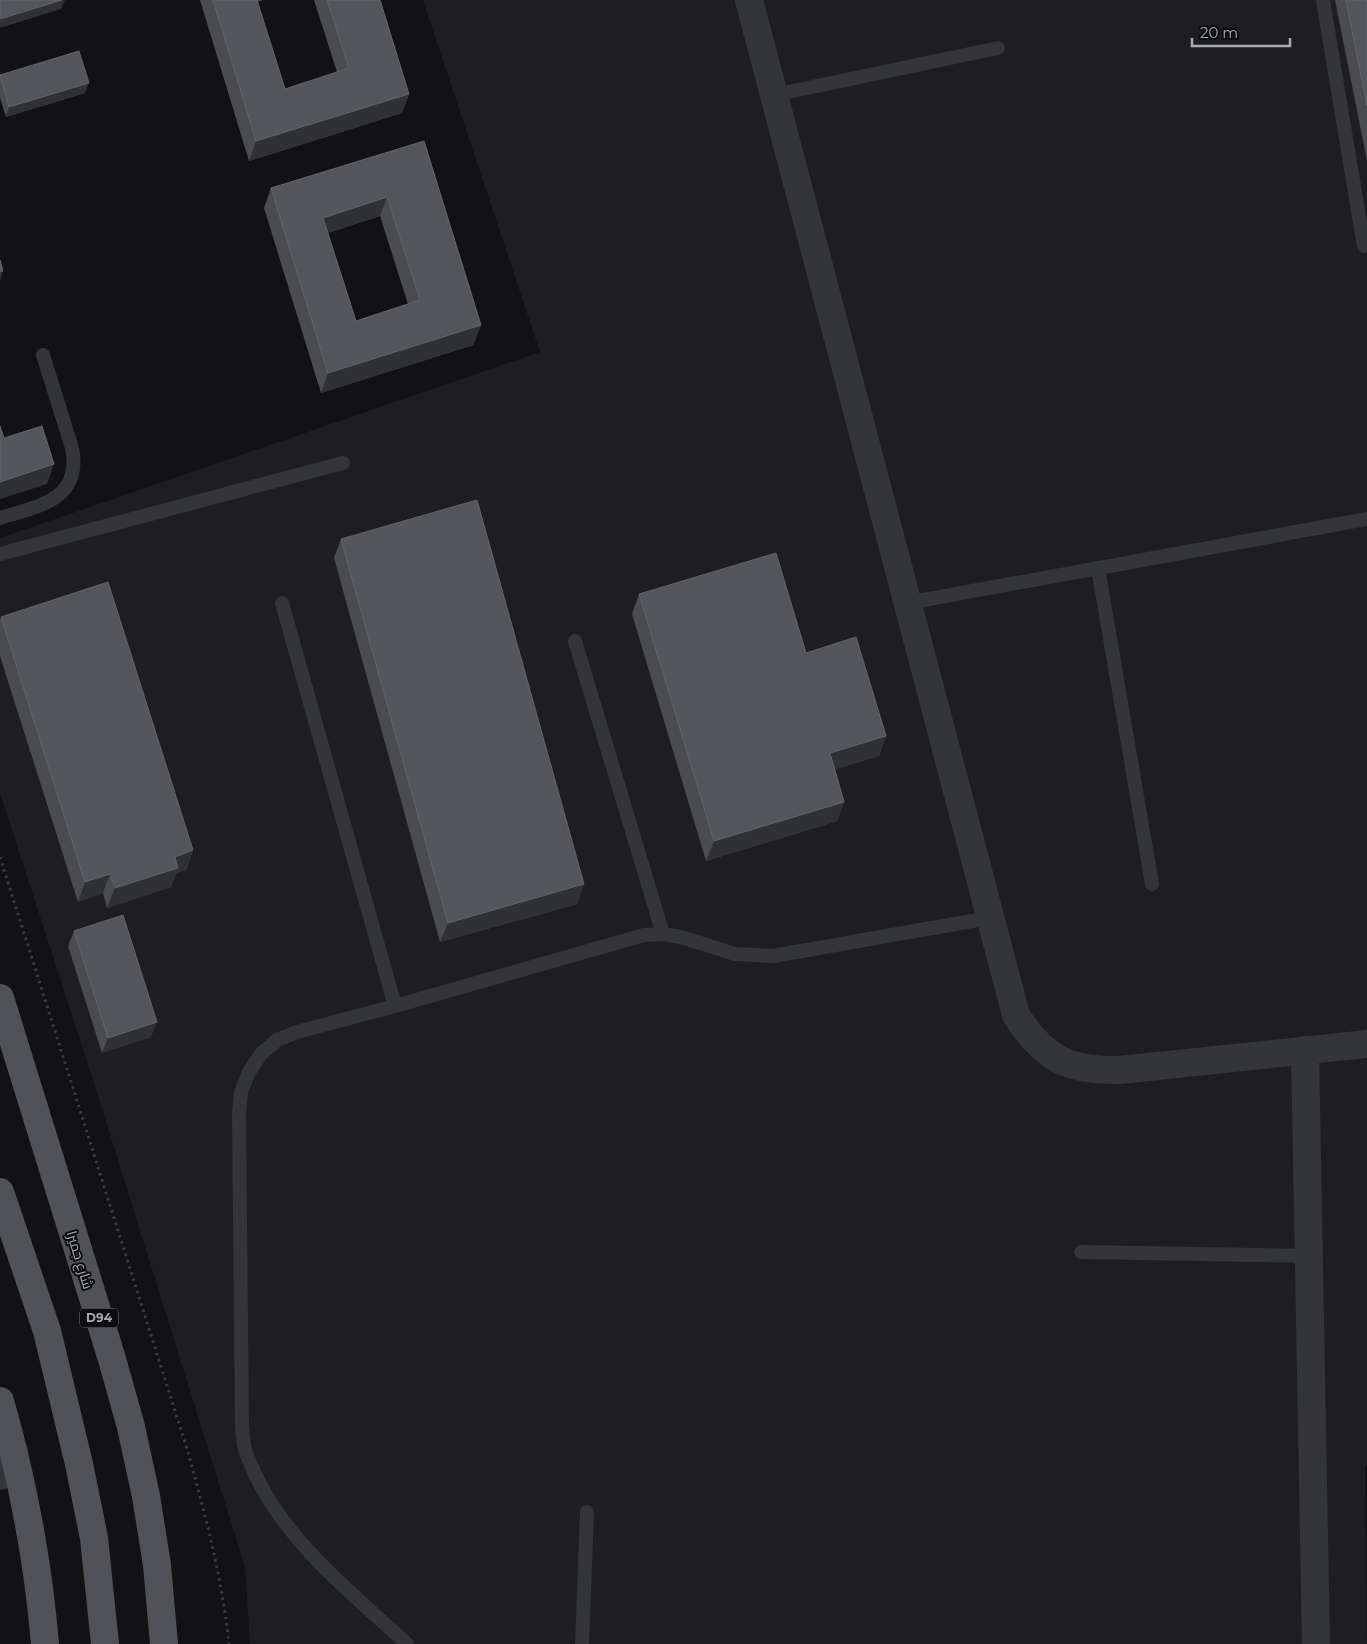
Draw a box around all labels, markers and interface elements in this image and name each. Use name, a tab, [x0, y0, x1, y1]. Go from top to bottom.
scale bar	[1192, 15, 1290, 47]
text: 20 m	[1200, 23, 1238, 42]
street label: شارع جميرا	[63, 1229, 97, 1291]
road number: D94	[80, 1309, 118, 1328]

